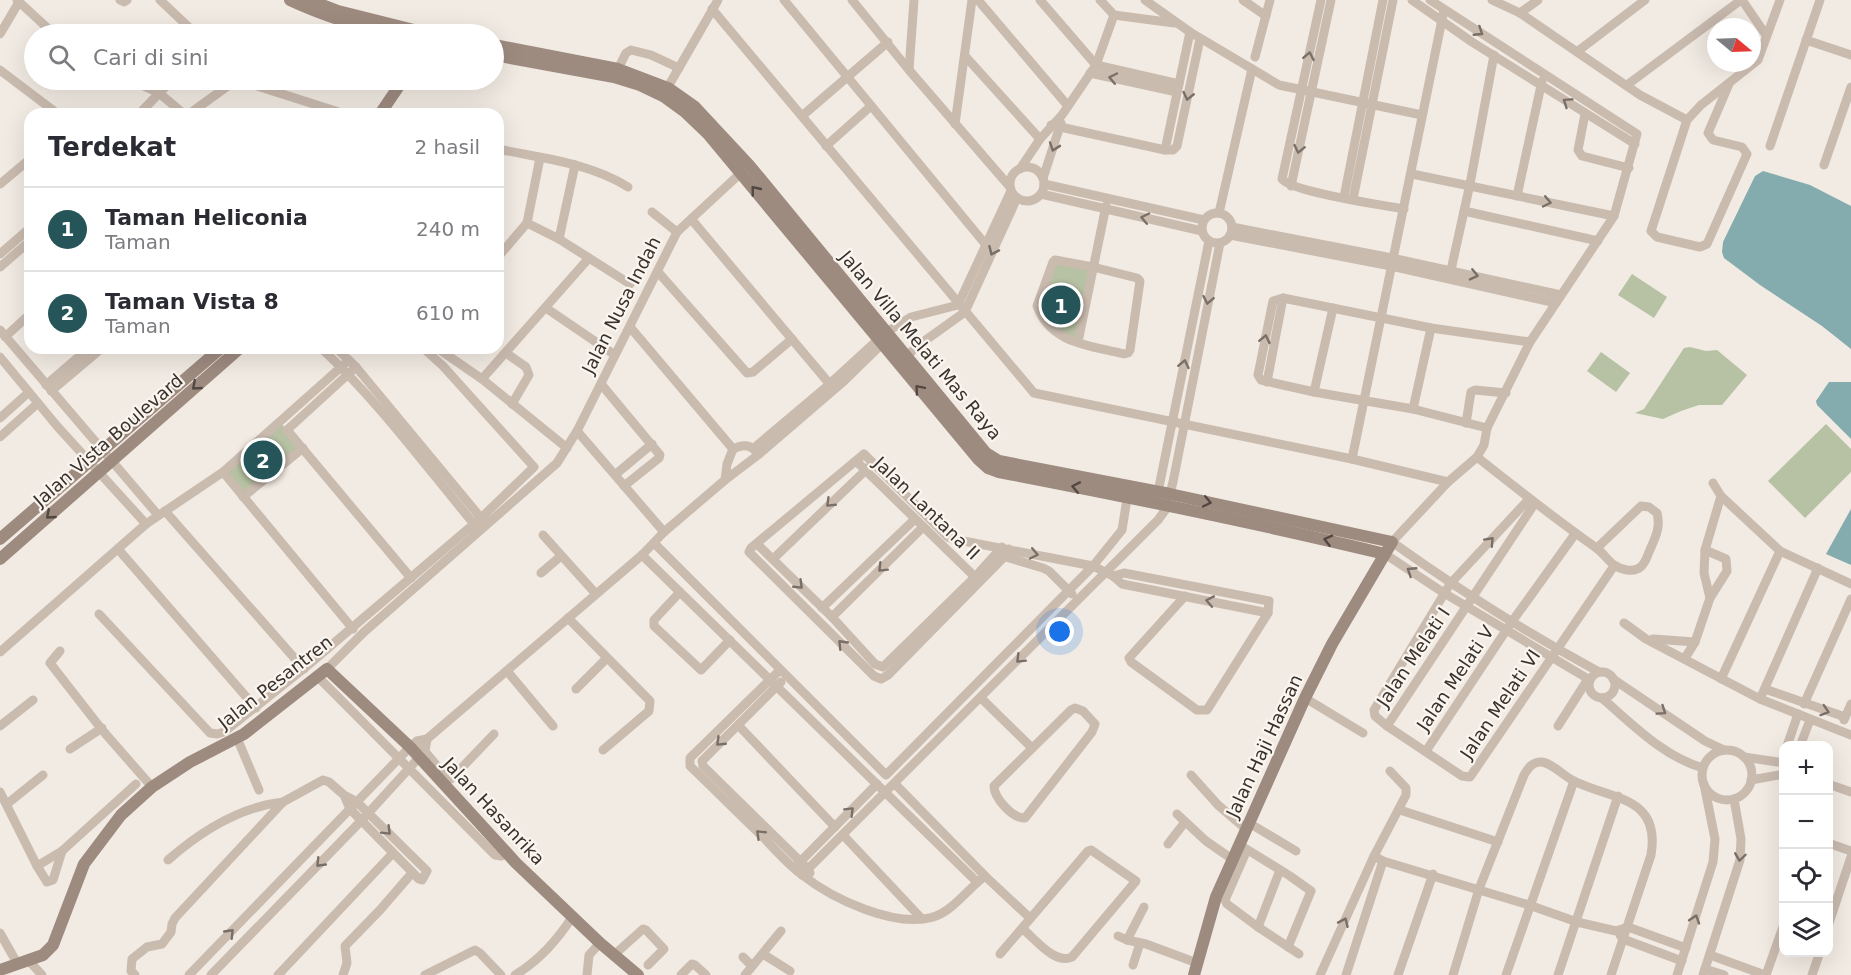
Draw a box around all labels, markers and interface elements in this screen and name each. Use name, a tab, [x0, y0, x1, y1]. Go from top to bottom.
north arrow	[1707, 18, 1761, 72]
search box	[24, 24, 504, 90]
one-way arrow	[1472, 25, 1483, 36]
icon: search	[45, 41, 78, 74]
text: Cari di sini	[93, 45, 209, 70]
one-way arrow	[1302, 51, 1315, 61]
one-way arrow	[1108, 73, 1118, 86]
one-way arrow	[1183, 91, 1196, 101]
one-way arrow	[1563, 99, 1574, 110]
text: Terdekat	[48, 132, 176, 162]
text: 2 hasil	[414, 135, 480, 159]
one-way arrow	[1048, 141, 1061, 152]
one-way arrow	[1294, 143, 1307, 153]
one-way arrow	[751, 186, 762, 197]
one-way arrow	[1542, 195, 1552, 208]
text: Taman Heliconia	[105, 205, 308, 230]
one-way arrow	[1140, 213, 1150, 226]
text: 1	[61, 217, 74, 241]
text: 240 m	[416, 217, 480, 241]
text: Taman	[105, 230, 171, 254]
street label: Jalan Nusa Indah	[577, 233, 665, 378]
one-way arrow	[989, 245, 1001, 256]
street label: Jalan Villa Melati Mas Raya	[835, 246, 1006, 444]
one-way arrow	[1469, 268, 1479, 281]
pin: 1	[1042, 282, 1080, 328]
text: Taman Vista 8	[105, 289, 279, 314]
one-way arrow	[1202, 295, 1215, 305]
text: 2	[61, 301, 74, 325]
text: 610 m	[416, 301, 480, 325]
text: Taman	[105, 314, 171, 338]
one-way arrow	[1258, 334, 1271, 344]
one-way arrow	[1177, 360, 1190, 370]
street label: Jalan Vista Boulevard	[28, 370, 187, 511]
one-way arrow	[192, 379, 203, 390]
one-way arrow	[916, 385, 927, 396]
pin: 2	[244, 438, 282, 482]
street label: Jalan Lantana II	[869, 452, 984, 564]
one-way arrow	[1071, 481, 1081, 494]
one-way arrow	[1202, 495, 1212, 508]
one-way arrow	[827, 496, 838, 507]
one-way arrow	[46, 508, 56, 519]
one-way arrow	[1323, 535, 1333, 548]
one-way arrow	[1483, 537, 1494, 548]
one-way arrow	[1029, 547, 1039, 560]
one-way arrow	[878, 561, 888, 572]
one-way arrow	[1407, 568, 1418, 579]
one-way arrow	[791, 577, 802, 588]
one-way arrow	[1206, 595, 1216, 608]
street label: Jalan Melati I	[1372, 603, 1454, 711]
your location	[1045, 617, 1074, 646]
street label: Jalan Melati V	[1412, 621, 1498, 735]
street label: Jalan Pesantren	[213, 631, 336, 734]
one-way arrow	[839, 640, 850, 651]
street label: Jalan Melati VI	[1455, 645, 1544, 764]
one-way arrow	[1017, 651, 1028, 662]
street label: Jalan Haji Hassan	[1221, 671, 1306, 822]
one-way arrow	[1819, 703, 1830, 716]
one-way arrow	[1656, 704, 1666, 716]
one-way arrow	[716, 735, 727, 746]
map controls	[1779, 741, 1833, 957]
button: +	[1779, 741, 1833, 795]
street label: Jalan Hasanrika	[438, 752, 549, 869]
button: −	[1779, 795, 1833, 849]
one-way arrow	[842, 808, 853, 819]
one-way arrow	[379, 824, 390, 835]
one-way arrow	[756, 831, 767, 842]
button: locate	[1779, 849, 1833, 903]
one-way arrow	[1734, 852, 1746, 861]
one-way arrow	[316, 856, 327, 867]
button: layers	[1779, 903, 1833, 957]
one-way arrow	[1688, 914, 1700, 925]
one-way arrow	[1337, 917, 1349, 928]
one-way arrow	[222, 929, 233, 940]

